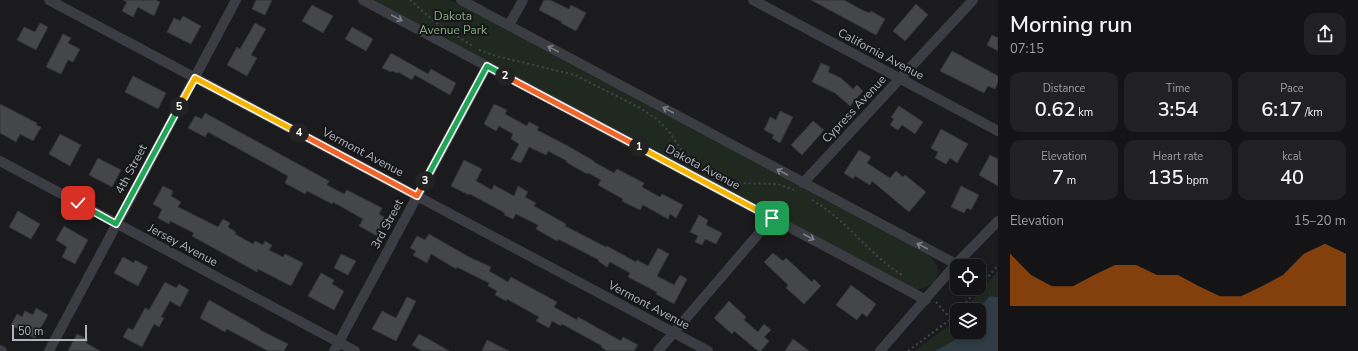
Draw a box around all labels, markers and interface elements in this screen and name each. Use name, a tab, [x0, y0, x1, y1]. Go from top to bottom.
park label: Dakota Avenue Park	[419, 8, 488, 38]
text: Morning run	[1010, 10, 1133, 40]
button: share	[1304, 13, 1346, 55]
one-way arrow	[391, 15, 403, 23]
street label: California Avenue	[835, 25, 927, 83]
text: 07:15	[1010, 40, 1044, 58]
one-way arrow	[547, 45, 559, 52]
pin: 2	[495, 66, 515, 86]
text: 2	[502, 68, 508, 83]
street label: Cypress Avenue	[818, 72, 890, 146]
text: Distance	[1043, 81, 1085, 96]
text: Time	[1166, 81, 1190, 96]
text: Pace	[1280, 81, 1304, 96]
text: 0.62	[1035, 96, 1076, 123]
text: 3:54	[1158, 96, 1198, 123]
text: 6:17	[1261, 96, 1302, 123]
pin: 5	[169, 97, 189, 117]
text: 5	[176, 99, 182, 114]
text: km	[1076, 105, 1093, 120]
text: /km	[1302, 105, 1323, 120]
one-way arrow	[662, 106, 674, 114]
pin: 4	[289, 123, 309, 143]
street label: Vermont Avenue	[319, 123, 407, 180]
text: 4	[296, 125, 302, 140]
pin: 1	[629, 137, 649, 157]
text: 1	[636, 139, 642, 154]
street label: 4th Street	[111, 141, 151, 197]
street label: Dakota Avenue	[663, 141, 743, 193]
text: Elevation	[1041, 149, 1087, 164]
text: Heart rate	[1153, 149, 1203, 164]
text: kcal	[1282, 149, 1302, 164]
text: 7	[1052, 164, 1064, 191]
text: 135	[1147, 164, 1183, 191]
text: 40	[1280, 164, 1304, 191]
one-way arrow	[777, 167, 789, 175]
pin: 3	[415, 171, 435, 191]
text: 3	[422, 173, 428, 188]
text: m	[1064, 173, 1076, 188]
text: bpm	[1183, 173, 1209, 188]
pin	[61, 186, 95, 220]
icon: check	[67, 192, 89, 214]
street label: 3rd Street	[367, 196, 407, 252]
pin	[755, 201, 789, 235]
icon: arrive	[761, 207, 783, 229]
text: Elevation	[1010, 212, 1064, 230]
text: 15–20 m	[1294, 212, 1346, 230]
street label: Jersey Avenue	[145, 219, 221, 270]
one-way arrow	[802, 234, 814, 242]
one-way arrow	[916, 242, 928, 249]
map controls	[950, 259, 986, 339]
button: locate	[950, 259, 986, 295]
street label: Vermont Avenue	[605, 276, 693, 333]
button: layers	[950, 303, 986, 339]
scale bar	[12, 323, 87, 342]
text: 50 m	[18, 324, 43, 339]

